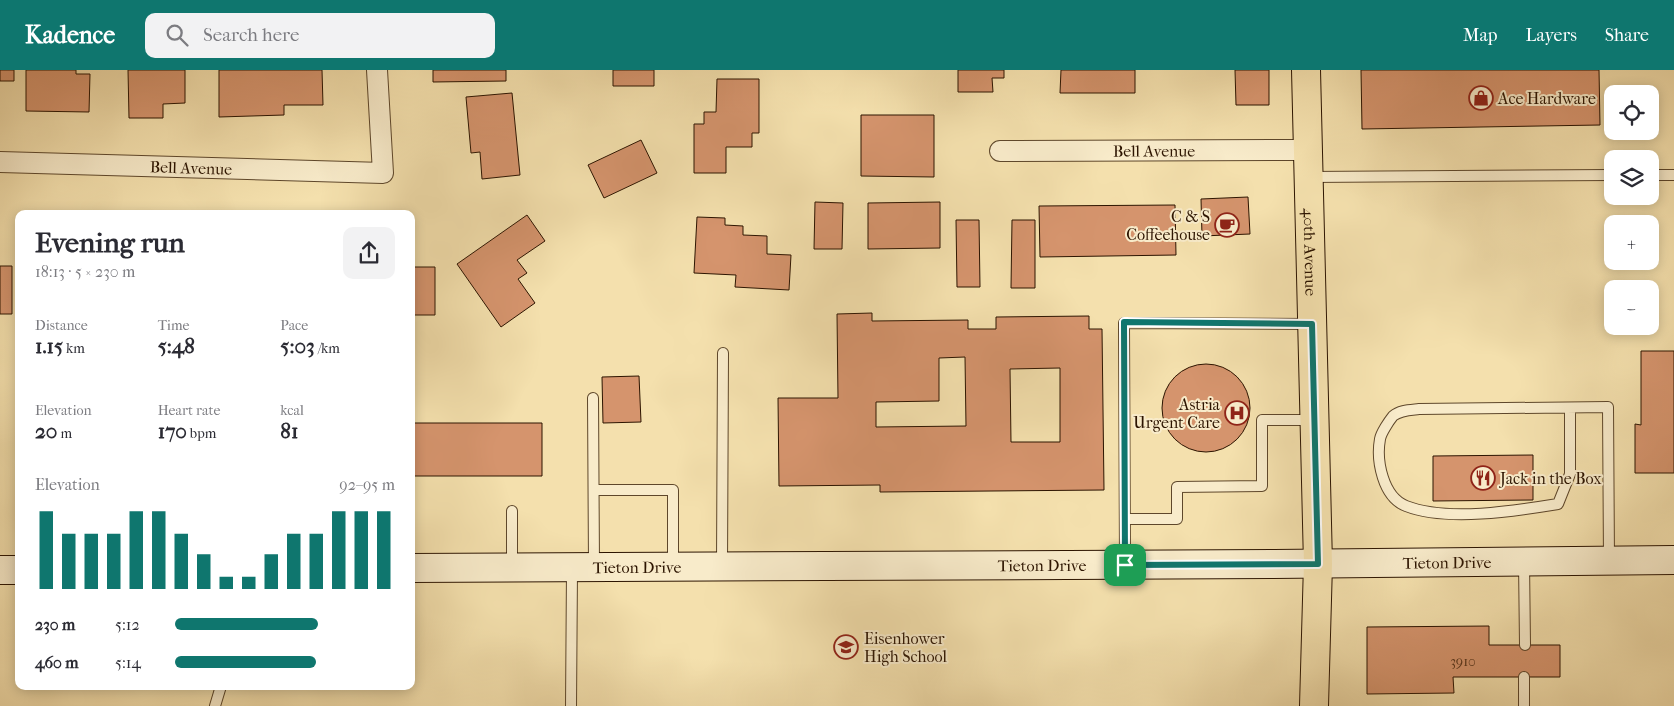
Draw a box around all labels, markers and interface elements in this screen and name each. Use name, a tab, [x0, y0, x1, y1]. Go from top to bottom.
search box	[145, 13, 495, 58]
text: Kadence	[25, 21, 115, 49]
icon: search	[163, 21, 191, 49]
text: Search here	[203, 24, 299, 46]
text: Map	[1463, 25, 1497, 46]
text: Layers	[1525, 25, 1577, 46]
text: Share	[1605, 25, 1649, 46]
shop icon: Ace Hardware	[1468, 85, 1494, 111]
map controls	[1604, 85, 1659, 335]
button: locate	[1604, 85, 1659, 140]
place label: Ace Hardware	[1497, 89, 1596, 108]
street label: Bell Avenue	[1113, 141, 1195, 161]
button: layers	[1604, 150, 1659, 205]
street label: Bell Avenue	[150, 157, 232, 179]
place label: C & S Coffeehouse	[1126, 207, 1210, 244]
street label: 40th Avenue	[1299, 208, 1320, 296]
cafe icon: C & S Coffeehouse	[1214, 212, 1240, 238]
button: +	[1604, 215, 1659, 270]
text: Evening run	[35, 226, 185, 259]
button: share	[343, 227, 395, 279]
text: 18:13 · 5 × 230 m	[35, 262, 135, 281]
button: −	[1604, 280, 1659, 335]
text: Distance	[35, 317, 88, 334]
text: Time	[158, 317, 189, 334]
text: Pace	[280, 317, 308, 334]
text: 1.15	[35, 334, 63, 358]
text: 5:48	[158, 334, 195, 358]
text: 5:03	[280, 334, 315, 358]
text: km	[63, 340, 85, 357]
text: /km	[315, 340, 340, 357]
place label: Astria Urgent Care	[1133, 395, 1221, 432]
hospital icon: Astria Urgent Care	[1224, 400, 1250, 426]
text: Elevation	[35, 402, 92, 419]
text: Heart rate	[158, 402, 220, 419]
text: kcal	[280, 402, 304, 419]
text: 20	[35, 419, 57, 443]
text: 170	[158, 419, 187, 443]
text: 81	[280, 419, 298, 443]
text: m	[57, 425, 72, 442]
text: bpm	[187, 425, 216, 442]
restaurant icon: Jack in the Box	[1470, 465, 1496, 491]
place label: Jack in the Box	[1498, 469, 1602, 488]
text: Elevation	[35, 475, 100, 494]
text: 92–95 m	[339, 475, 395, 494]
pin	[1104, 544, 1146, 586]
icon: arrive	[1111, 551, 1139, 579]
street label: Tieton Drive	[1403, 553, 1491, 573]
street label: Tieton Drive	[998, 556, 1086, 575]
street label: Tieton Drive	[593, 558, 681, 577]
text: 230 m	[35, 615, 75, 634]
text: 5:12	[115, 615, 140, 634]
place label: Eisenhower High School	[864, 629, 948, 666]
school or university icon: Eisenhower High School	[833, 634, 859, 660]
text: 460 m	[35, 653, 79, 672]
text: 5:14	[115, 653, 141, 672]
house number: 3910	[1450, 653, 1476, 670]

